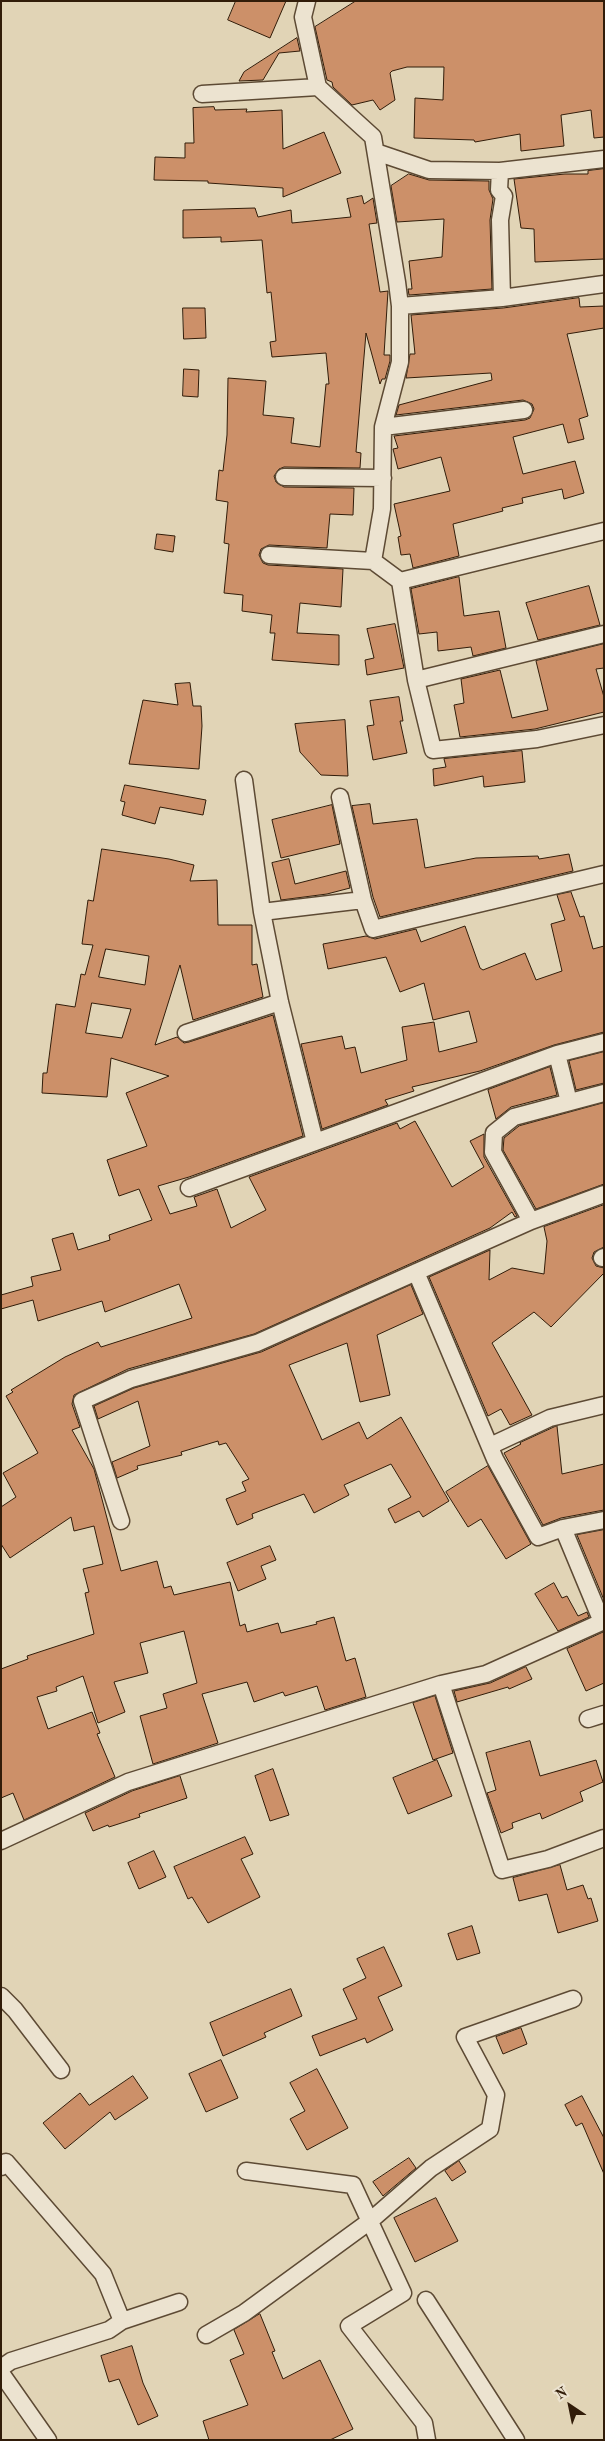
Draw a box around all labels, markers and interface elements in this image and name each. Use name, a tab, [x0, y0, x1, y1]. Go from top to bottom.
north arrow	[545, 2381, 595, 2431]
text: N	[553, 2385, 570, 2402]

